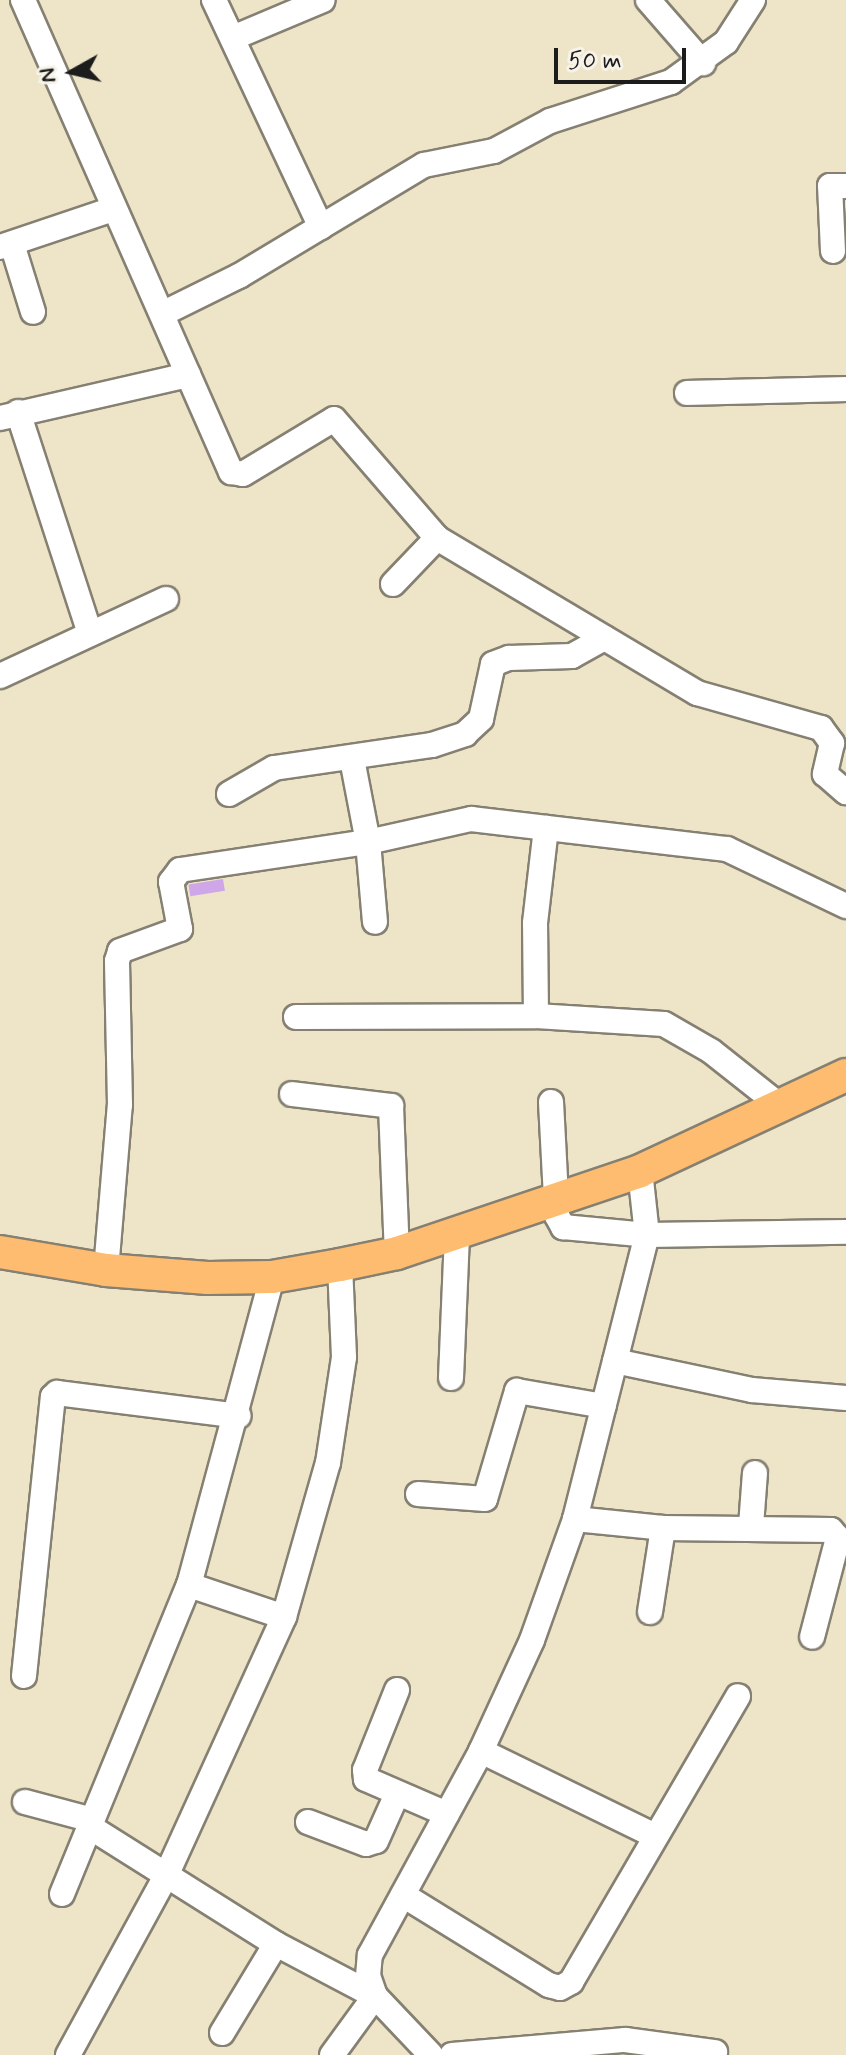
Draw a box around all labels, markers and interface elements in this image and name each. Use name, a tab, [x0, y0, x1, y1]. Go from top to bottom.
north arrow	[32, 32, 112, 112]
scale bar	[558, 32, 690, 82]
text: 50 m	[568, 46, 622, 77]
text: N	[33, 66, 63, 85]

